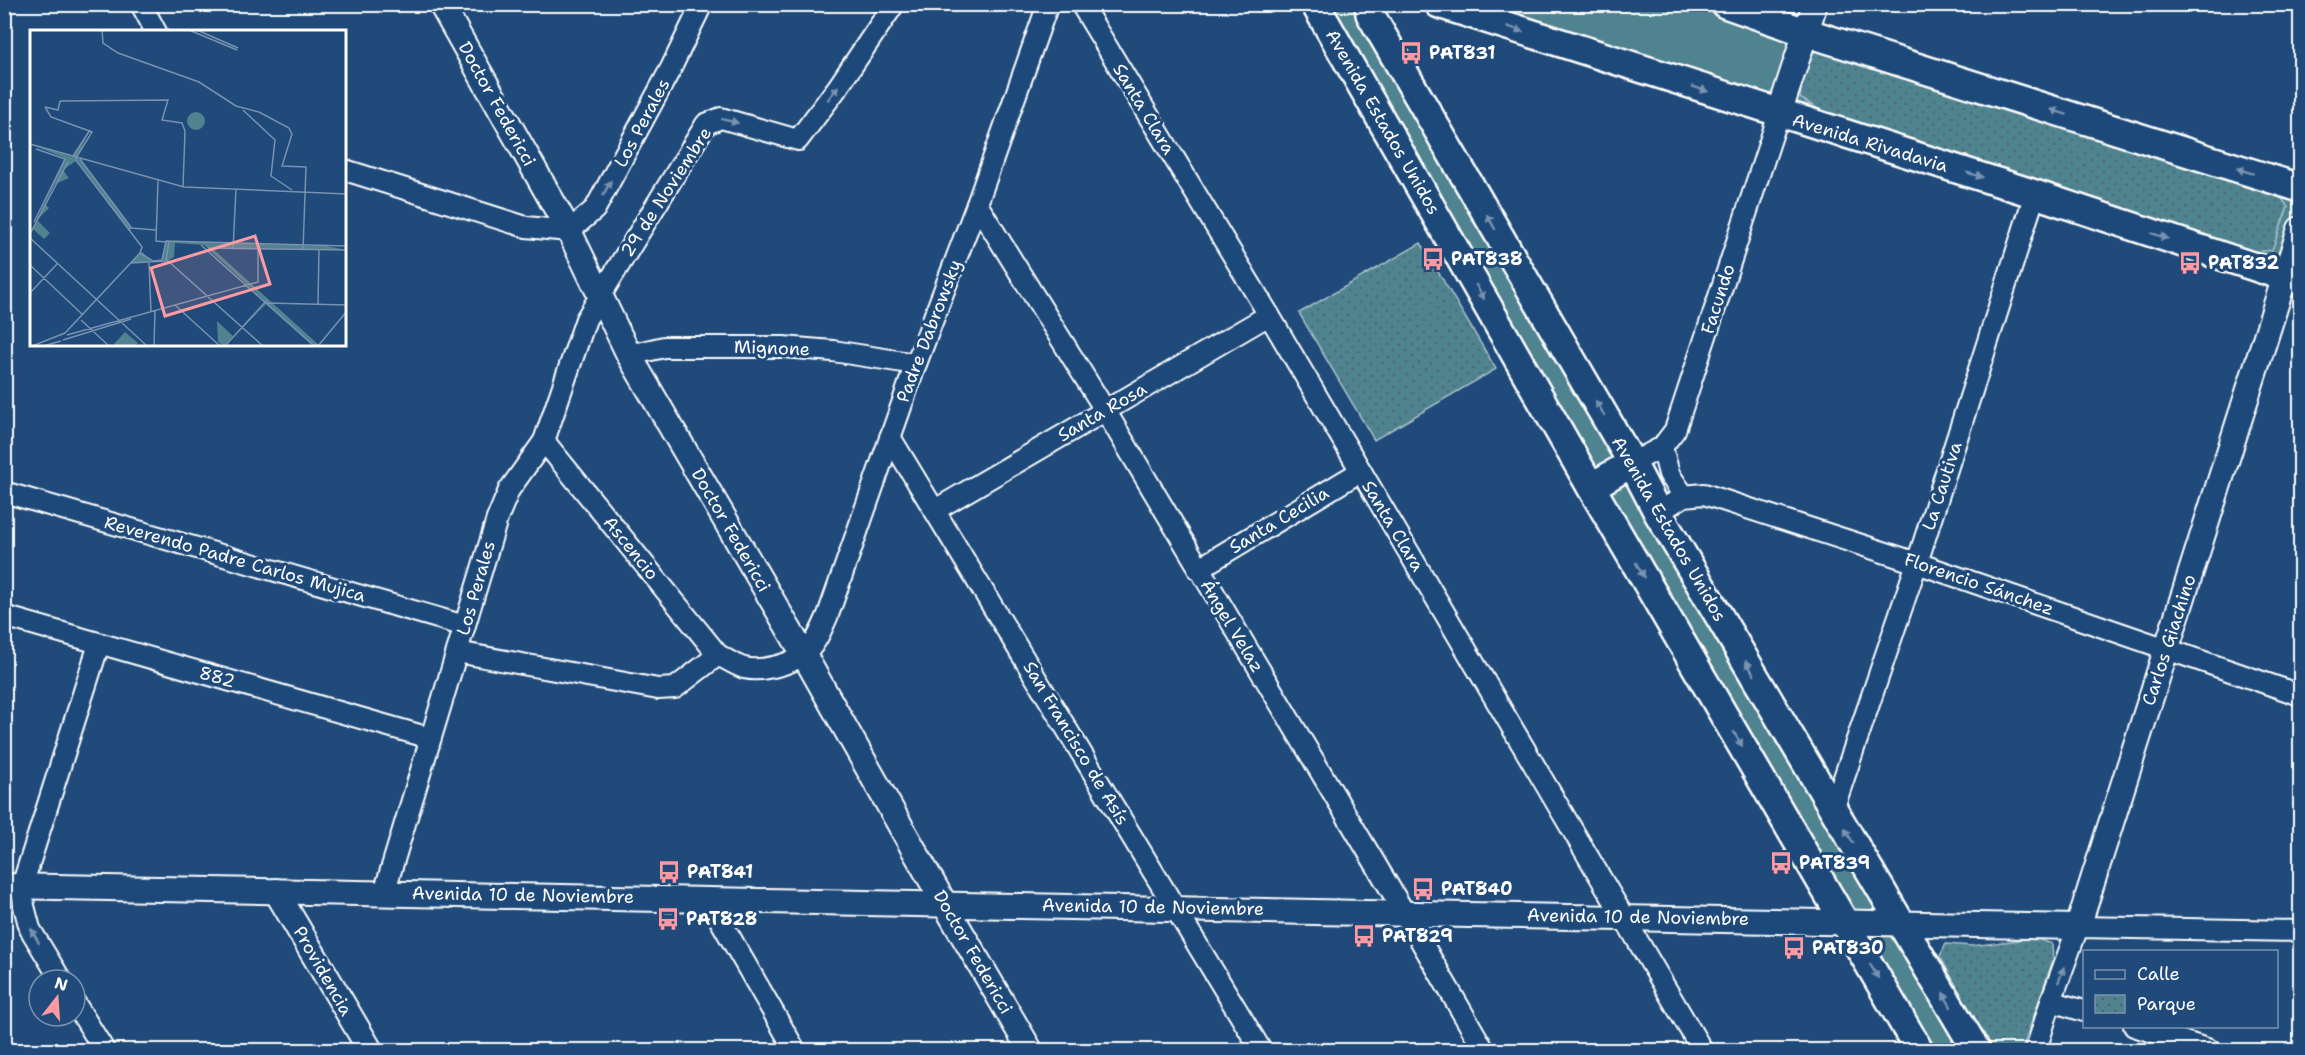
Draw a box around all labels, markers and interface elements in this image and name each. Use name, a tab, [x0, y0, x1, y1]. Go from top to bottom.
street label: Avenida Estados Unidos	[1320, 25, 1446, 219]
one-way arrow	[1506, 25, 1524, 34]
inset map	[30, 30, 346, 346]
street label: Doctor Federicci	[453, 37, 541, 171]
bus stop icon: PAT831	[1398, 40, 1424, 66]
place label: PAT831	[1429, 41, 1495, 65]
street label: Santa Clara	[1107, 59, 1181, 159]
street label: Los Perales	[609, 74, 675, 172]
one-way arrow	[827, 85, 839, 100]
one-way arrow	[1691, 85, 1709, 94]
one-way arrow	[2050, 107, 2068, 116]
street label: Avenida Rivadavia	[1789, 108, 1951, 178]
one-way arrow	[720, 117, 739, 126]
street label: 29 de Noviembre	[615, 122, 717, 262]
one-way arrow	[2236, 165, 2254, 175]
one-way arrow	[1966, 171, 1984, 180]
one-way arrow	[602, 179, 612, 196]
one-way arrow	[1486, 213, 1496, 230]
one-way arrow	[2151, 231, 2169, 241]
bus stop icon: PAT838	[1420, 246, 1446, 272]
place label: PAT838	[1451, 247, 1523, 271]
bus stop icon: PAT832	[2177, 250, 2203, 276]
place label: PAT832	[2208, 251, 2279, 275]
street label: Padre Dabrowsky	[891, 256, 967, 406]
street label: Facundo	[1695, 261, 1741, 337]
one-way arrow	[1475, 284, 1485, 301]
street label: Mignone	[734, 335, 810, 361]
street label: Santa Rosa	[1053, 377, 1151, 447]
one-way arrow	[1595, 400, 1605, 417]
street label: Avenida Estados Unidos	[1606, 432, 1732, 626]
street label: La Cautiva	[1916, 439, 1968, 533]
street label: Doctor Federicci	[686, 464, 776, 596]
street label: Santa Clara	[1356, 476, 1430, 576]
street label: Santa Cecilia	[1225, 481, 1333, 559]
street label: Reverendo Padre Carlos Mujica	[101, 510, 369, 608]
street label: Ascencio	[598, 511, 664, 585]
street label: Los Perales	[451, 538, 501, 638]
street label: Florencio Sánchez	[1901, 547, 2057, 621]
one-way arrow	[1635, 562, 1645, 579]
street label: Carlos Giachino	[2136, 571, 2202, 709]
street label: Ángel Velaz	[1195, 575, 1269, 677]
street label: San Francisco de Asís	[1018, 657, 1134, 829]
street label: 882	[196, 660, 238, 694]
one-way arrow	[1744, 660, 1755, 676]
one-way arrow	[1733, 731, 1744, 747]
one-way arrow	[1843, 828, 1854, 844]
bus stop icon: PAT839	[1768, 850, 1794, 876]
place label: PAT839	[1799, 851, 1870, 875]
bus stop icon: PAT841	[656, 859, 682, 885]
place label: PAT841	[687, 860, 753, 884]
bus stop icon: PAT840	[1410, 876, 1436, 902]
place label: PAT840	[1441, 877, 1513, 901]
street label: Avenida 10 de Noviembre	[412, 881, 634, 909]
street label: Doctor Federicci	[928, 886, 1018, 1018]
street label: Avenida 10 de Noviembre	[1042, 893, 1264, 921]
street label: Avenida 10 de Noviembre	[1527, 903, 1749, 931]
bus stop icon: PAT828	[655, 906, 681, 932]
place label: PAT828	[686, 907, 757, 931]
street label: Providencia	[288, 922, 358, 1020]
bus stop icon: PAT829	[1351, 923, 1377, 949]
place label: PAT829	[1382, 924, 1453, 948]
one-way arrow	[30, 927, 40, 944]
bus stop icon: PAT830	[1781, 935, 1807, 961]
place label: PAT830	[1812, 936, 1884, 960]
legend	[2083, 950, 2278, 1028]
text: Calle	[2137, 962, 2180, 986]
one-way arrow	[1868, 963, 1878, 980]
one-way arrow	[2056, 966, 2066, 984]
north arrow	[27, 968, 87, 1028]
text: N	[52, 972, 70, 996]
one-way arrow	[1942, 991, 1952, 1008]
text: Parque	[2137, 992, 2196, 1016]

